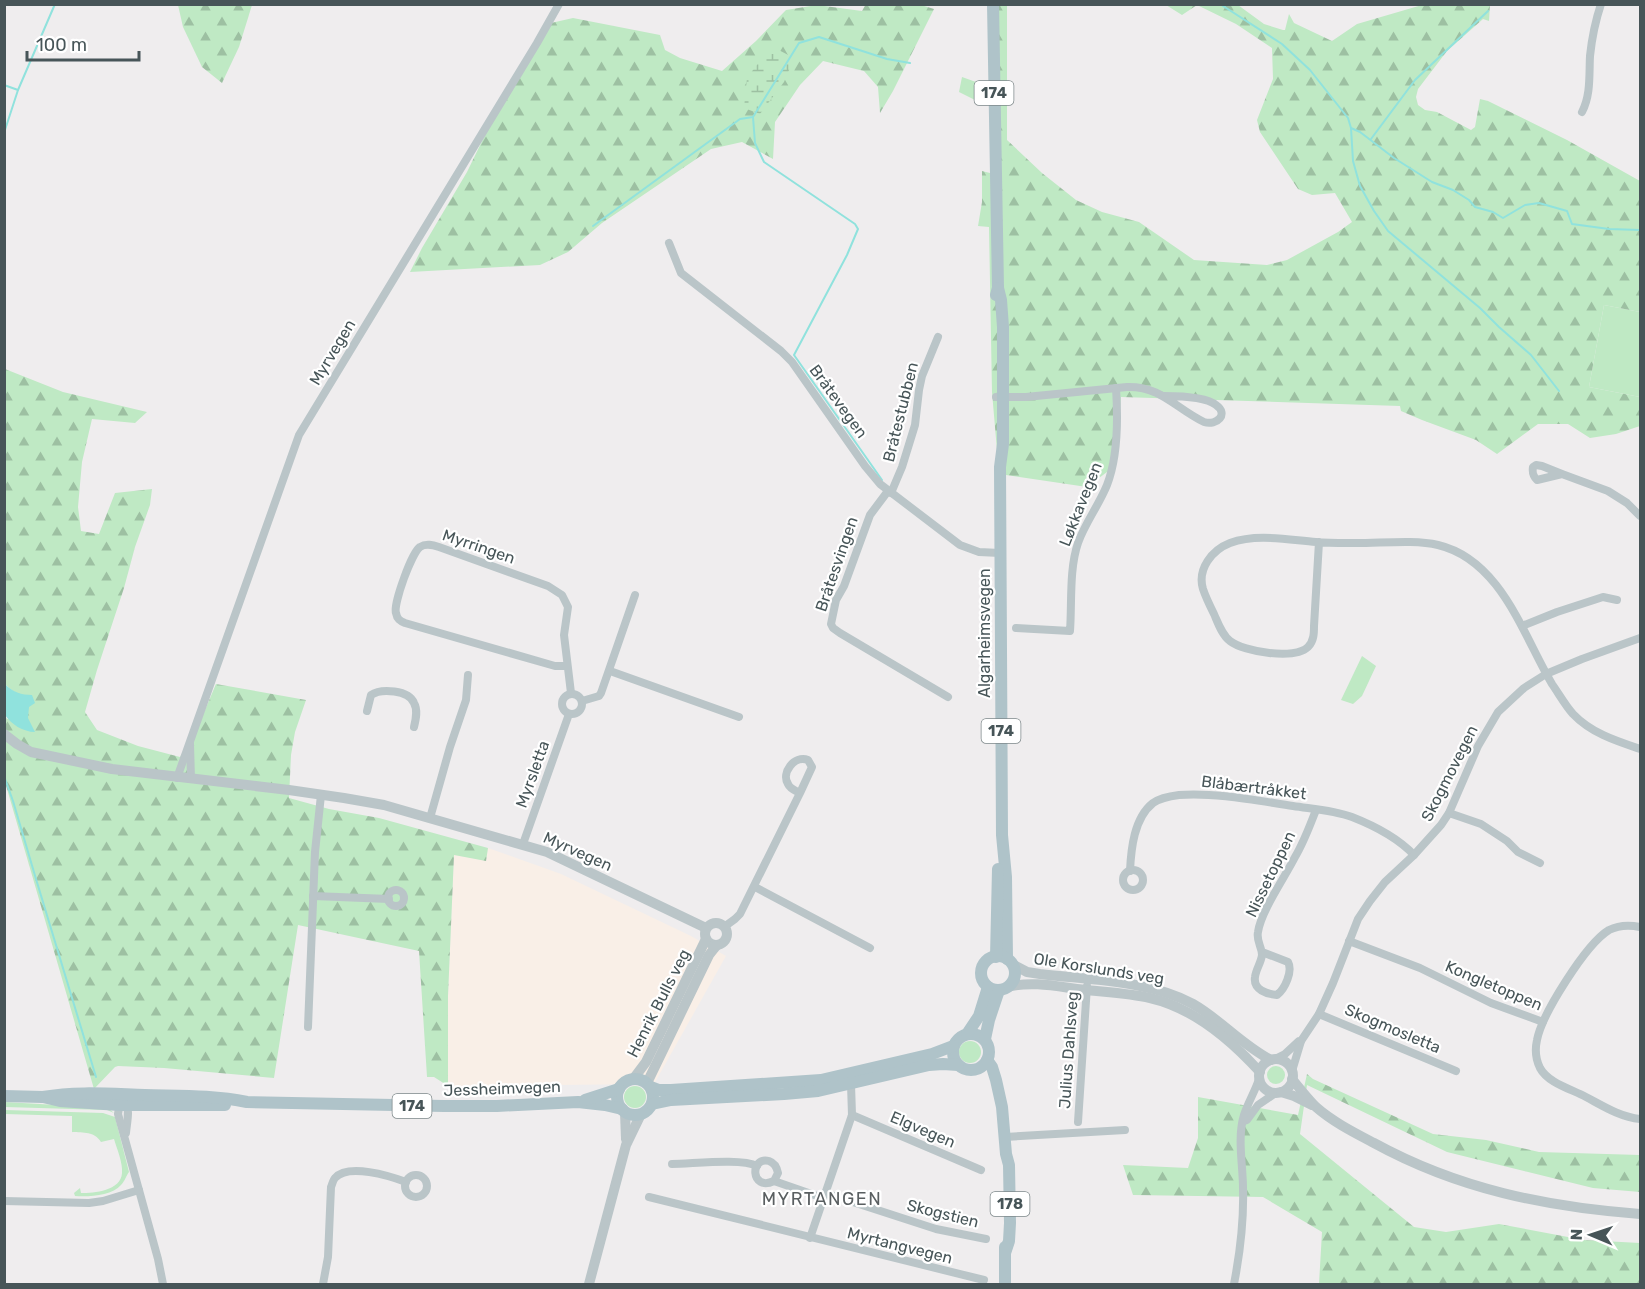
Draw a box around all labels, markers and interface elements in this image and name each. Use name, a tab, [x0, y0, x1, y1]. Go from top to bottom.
scale bar	[27, 24, 140, 62]
text: 100 m	[36, 34, 87, 56]
road number: 174	[974, 81, 1014, 105]
street label: Myrvegen	[305, 316, 359, 389]
street label: Bråtestubben	[879, 360, 922, 464]
street label: Bråtevegen	[806, 361, 872, 442]
street label: Løkkavegen	[1055, 459, 1106, 549]
street label: Bråtesvingen	[811, 514, 862, 614]
street label: Myrringen	[440, 525, 518, 568]
street label: Algarheimsvegen	[975, 568, 994, 698]
road number: 174	[982, 719, 1020, 743]
street label: Skogmovegen	[1417, 722, 1482, 824]
street label: Myrsletta	[512, 738, 553, 810]
street label: Blåbærtråkket	[1200, 772, 1308, 803]
street label: Myrvegen	[540, 828, 615, 875]
street label: Nissetoppen	[1241, 828, 1299, 920]
street label: Henrik Bulls veg	[623, 946, 694, 1061]
street label: Ole Korslunds veg	[1032, 949, 1165, 988]
street label: Kongletoppen	[1442, 956, 1545, 1014]
street label: Julius Dahlsveg	[1055, 991, 1082, 1109]
street label: Skogmosletta	[1342, 1000, 1444, 1057]
street label: Jessheimvegen	[443, 1077, 561, 1100]
road number: 174	[392, 1094, 432, 1118]
street label: Elgvegen	[887, 1107, 958, 1152]
district label: MYRTANGEN	[762, 1188, 882, 1210]
road number: 178	[990, 1192, 1030, 1216]
street label: Skogstien	[905, 1195, 981, 1232]
north arrow	[1561, 1205, 1621, 1265]
street label: Myrtangvegen	[845, 1223, 954, 1268]
text: N	[1567, 1228, 1586, 1241]

